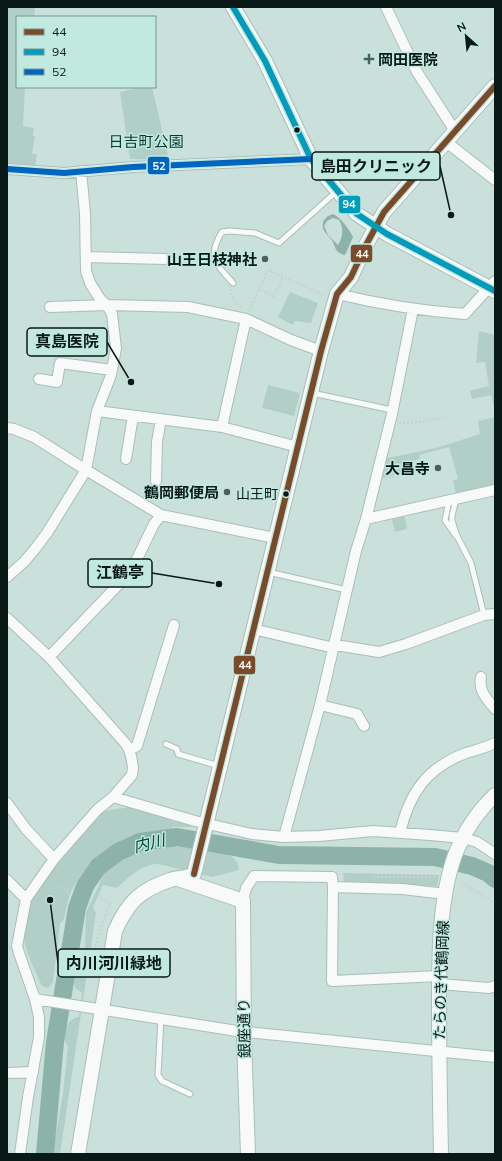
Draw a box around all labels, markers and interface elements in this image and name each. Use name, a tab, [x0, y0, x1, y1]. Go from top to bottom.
legend	[16, 16, 156, 88]
north arrow	[446, 16, 486, 56]
text: N	[455, 19, 468, 35]
text: 44	[52, 24, 66, 39]
text: 94	[52, 44, 66, 59]
place label: 岡田医院	[378, 50, 438, 69]
marker: 岡田医院	[363, 53, 375, 65]
text: 52	[52, 64, 66, 79]
unlabelled marker	[292, 125, 302, 135]
park label: 日吉町公園	[108, 132, 184, 151]
callout: 島田クリニック	[312, 152, 440, 180]
line badge: 52	[147, 156, 170, 175]
text: 島田クリニック	[320, 156, 432, 176]
text: 52	[152, 159, 166, 173]
line badge: 94	[338, 195, 361, 214]
text: 94	[342, 197, 356, 211]
line badge: 44	[350, 244, 373, 263]
text: 44	[355, 247, 369, 261]
place label: 山王日枝神社	[167, 250, 257, 269]
marker: 山王日枝神社	[260, 254, 270, 264]
callout: 真島医院	[27, 328, 107, 356]
text: 真島医院	[35, 331, 99, 351]
place label: 大昌寺	[385, 459, 430, 478]
marker: 大昌寺	[433, 463, 443, 473]
place label: 鶴岡郵便局	[144, 483, 219, 502]
place label: 山王町	[236, 485, 278, 503]
marker: 鶴岡郵便局	[222, 487, 232, 497]
marker: 山王町	[281, 489, 291, 499]
callout: 江鶴亭	[88, 559, 152, 587]
text: 江鶴亭	[96, 562, 144, 582]
line badge: 44	[233, 655, 256, 675]
text: 44	[238, 658, 252, 672]
water label: 内川	[131, 829, 169, 856]
street label: たらのき代鶴岡線	[429, 920, 453, 1040]
callout: 内川河川緑地	[58, 949, 170, 977]
text: 内川河川緑地	[66, 953, 162, 973]
street label: 銀座通り	[234, 998, 254, 1058]

